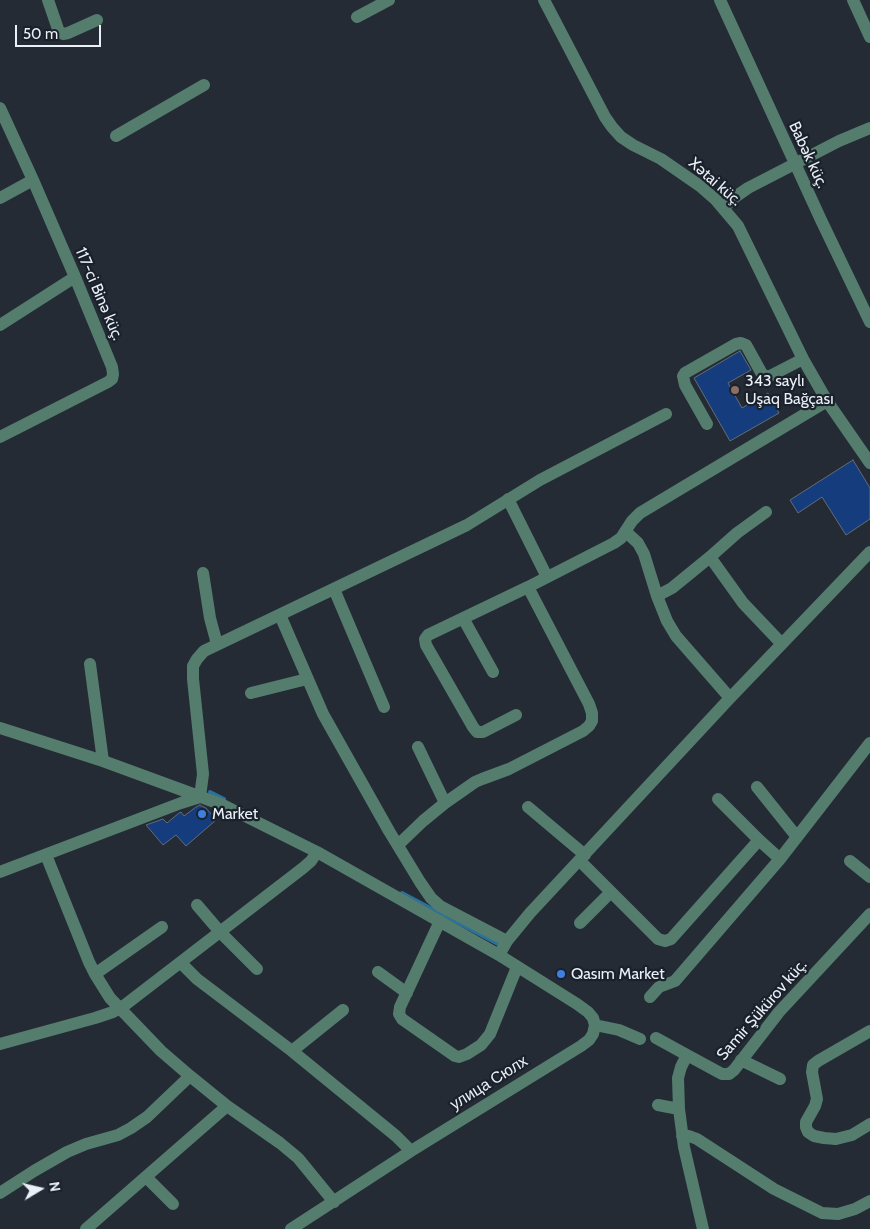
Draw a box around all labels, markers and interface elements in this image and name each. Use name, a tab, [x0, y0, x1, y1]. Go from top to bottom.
scale bar	[18, 15, 104, 47]
text: 50 m	[23, 25, 58, 43]
street label: Babək küç.	[784, 119, 832, 191]
street label: Xətai küç.	[685, 154, 745, 210]
street label: 117-ci Binə küç.	[71, 245, 127, 343]
place label: 343 saylı Uşaq Bağçası	[745, 371, 834, 409]
marker: 343 saylı Uşaq Bağçası	[729, 384, 741, 396]
place label: Market	[212, 804, 258, 824]
marker: Market	[196, 808, 208, 820]
street label: Samir Şükürov küç.	[713, 956, 811, 1064]
place label: Qasım Market	[571, 964, 665, 984]
marker: Qasım Market	[555, 968, 567, 980]
street label: улица Сюлх	[447, 1052, 531, 1114]
north arrow	[15, 1164, 65, 1214]
text: N	[45, 1180, 64, 1193]

